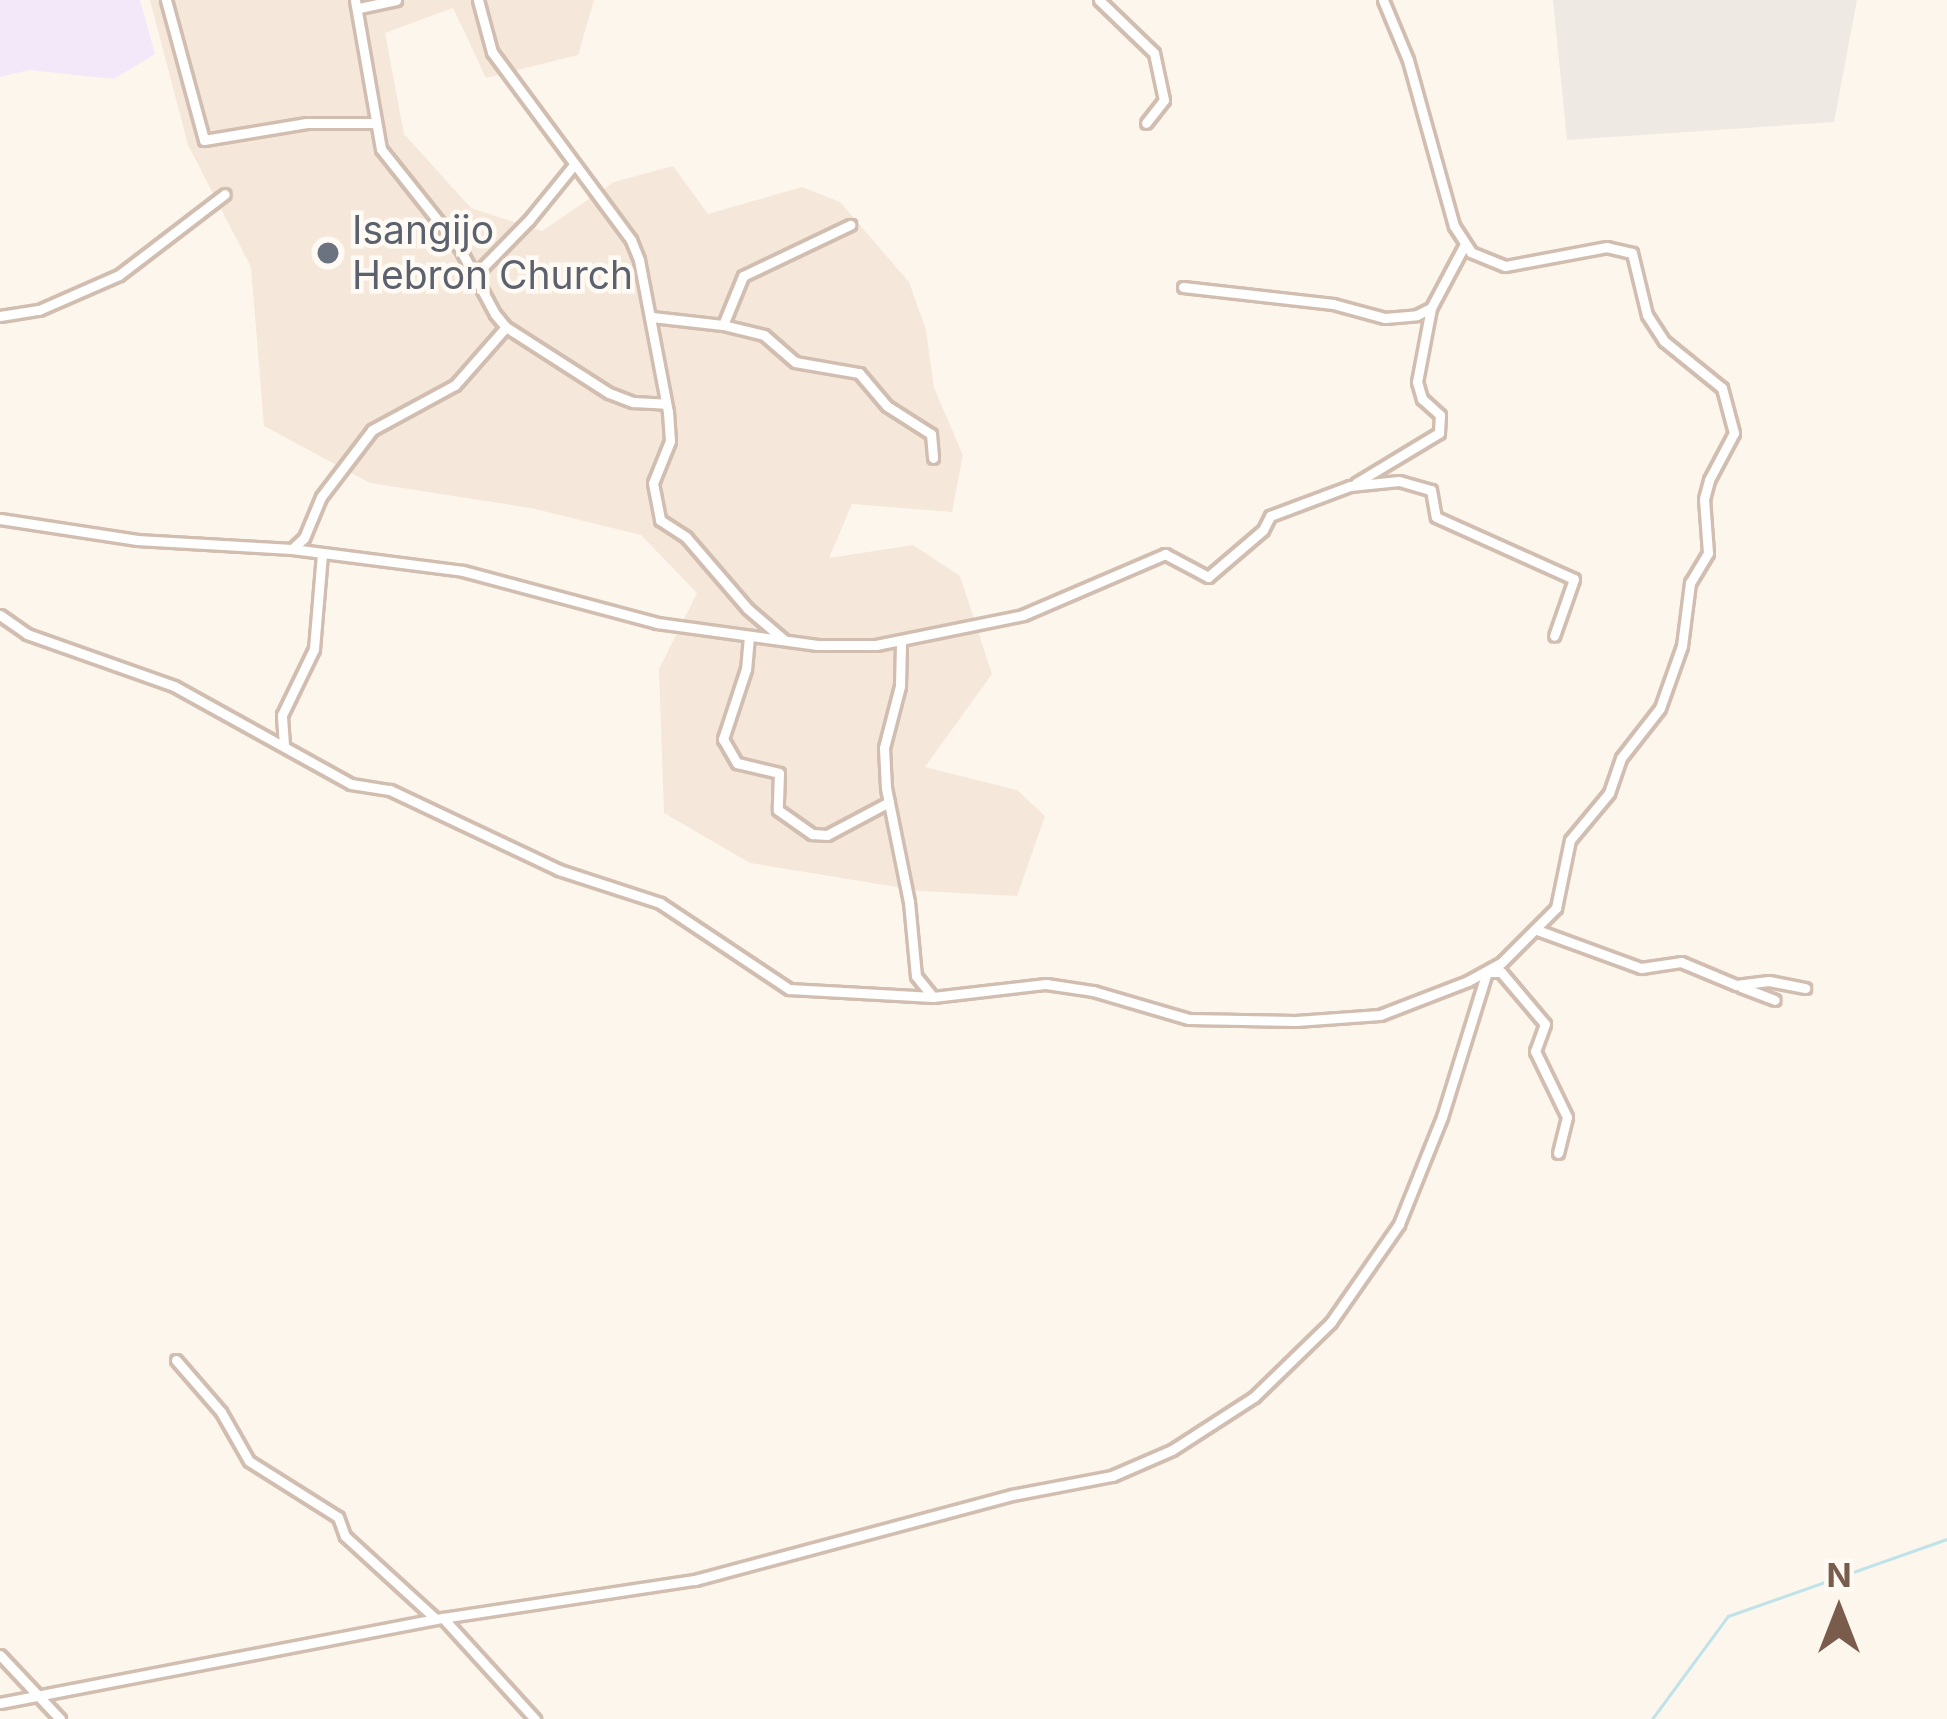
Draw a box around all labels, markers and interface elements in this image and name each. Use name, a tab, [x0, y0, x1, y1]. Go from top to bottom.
place label: Isangijo Hebron Church	[352, 208, 633, 299]
marker: Isangijo Hebron Church	[315, 240, 341, 266]
north arrow	[1779, 1551, 1899, 1671]
text: N	[1826, 1555, 1852, 1595]

